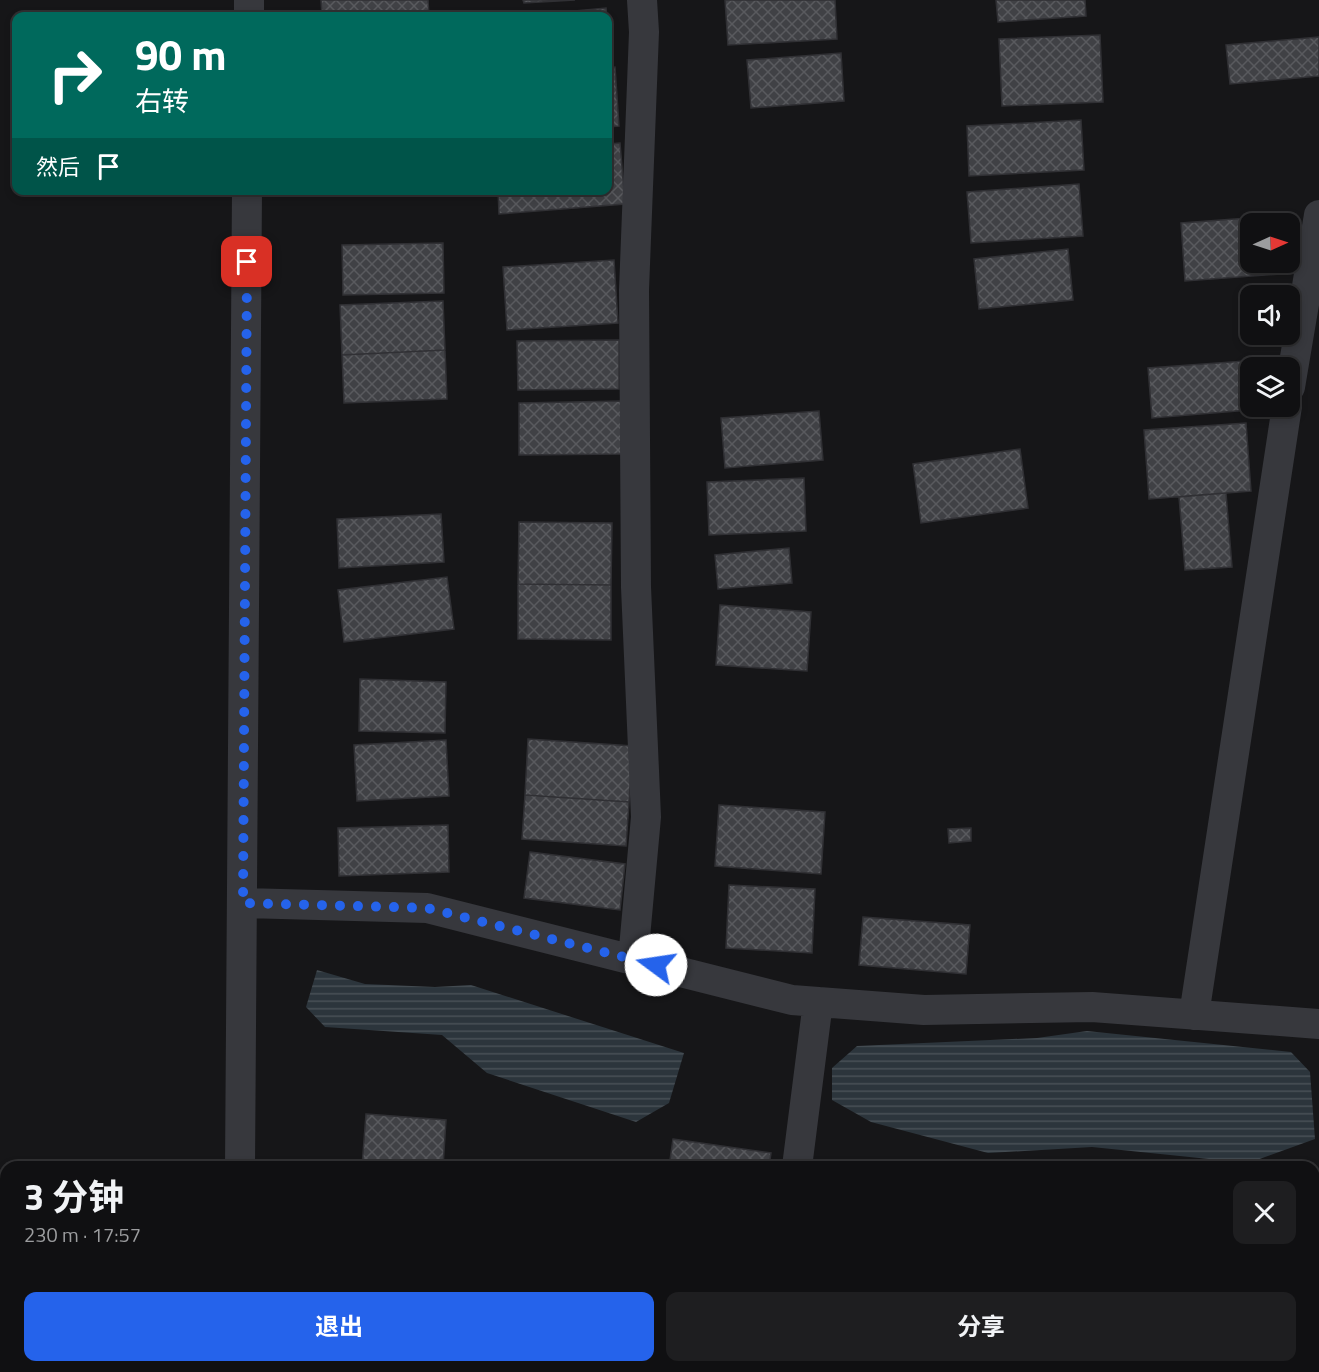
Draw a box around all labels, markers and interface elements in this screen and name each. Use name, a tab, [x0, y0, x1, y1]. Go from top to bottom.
text: 90 m	[135, 22, 227, 86]
icon: right	[36, 36, 114, 114]
text: 右转	[135, 80, 189, 121]
text: 然后	[36, 150, 80, 184]
icon: arrive	[92, 150, 125, 183]
north arrow	[1240, 213, 1300, 273]
map controls	[1240, 213, 1300, 417]
pin	[221, 236, 272, 287]
icon: arrive	[230, 245, 263, 278]
button: sound	[1240, 285, 1300, 345]
button: layers	[1240, 357, 1300, 417]
position arrow	[624, 933, 688, 997]
text: 3 分钟	[24, 1169, 124, 1224]
button: close	[1233, 1181, 1296, 1244]
text: 230 m · 17:57	[24, 1219, 141, 1250]
button: 退出	[24, 1292, 654, 1361]
button: 分享	[666, 1292, 1296, 1361]

